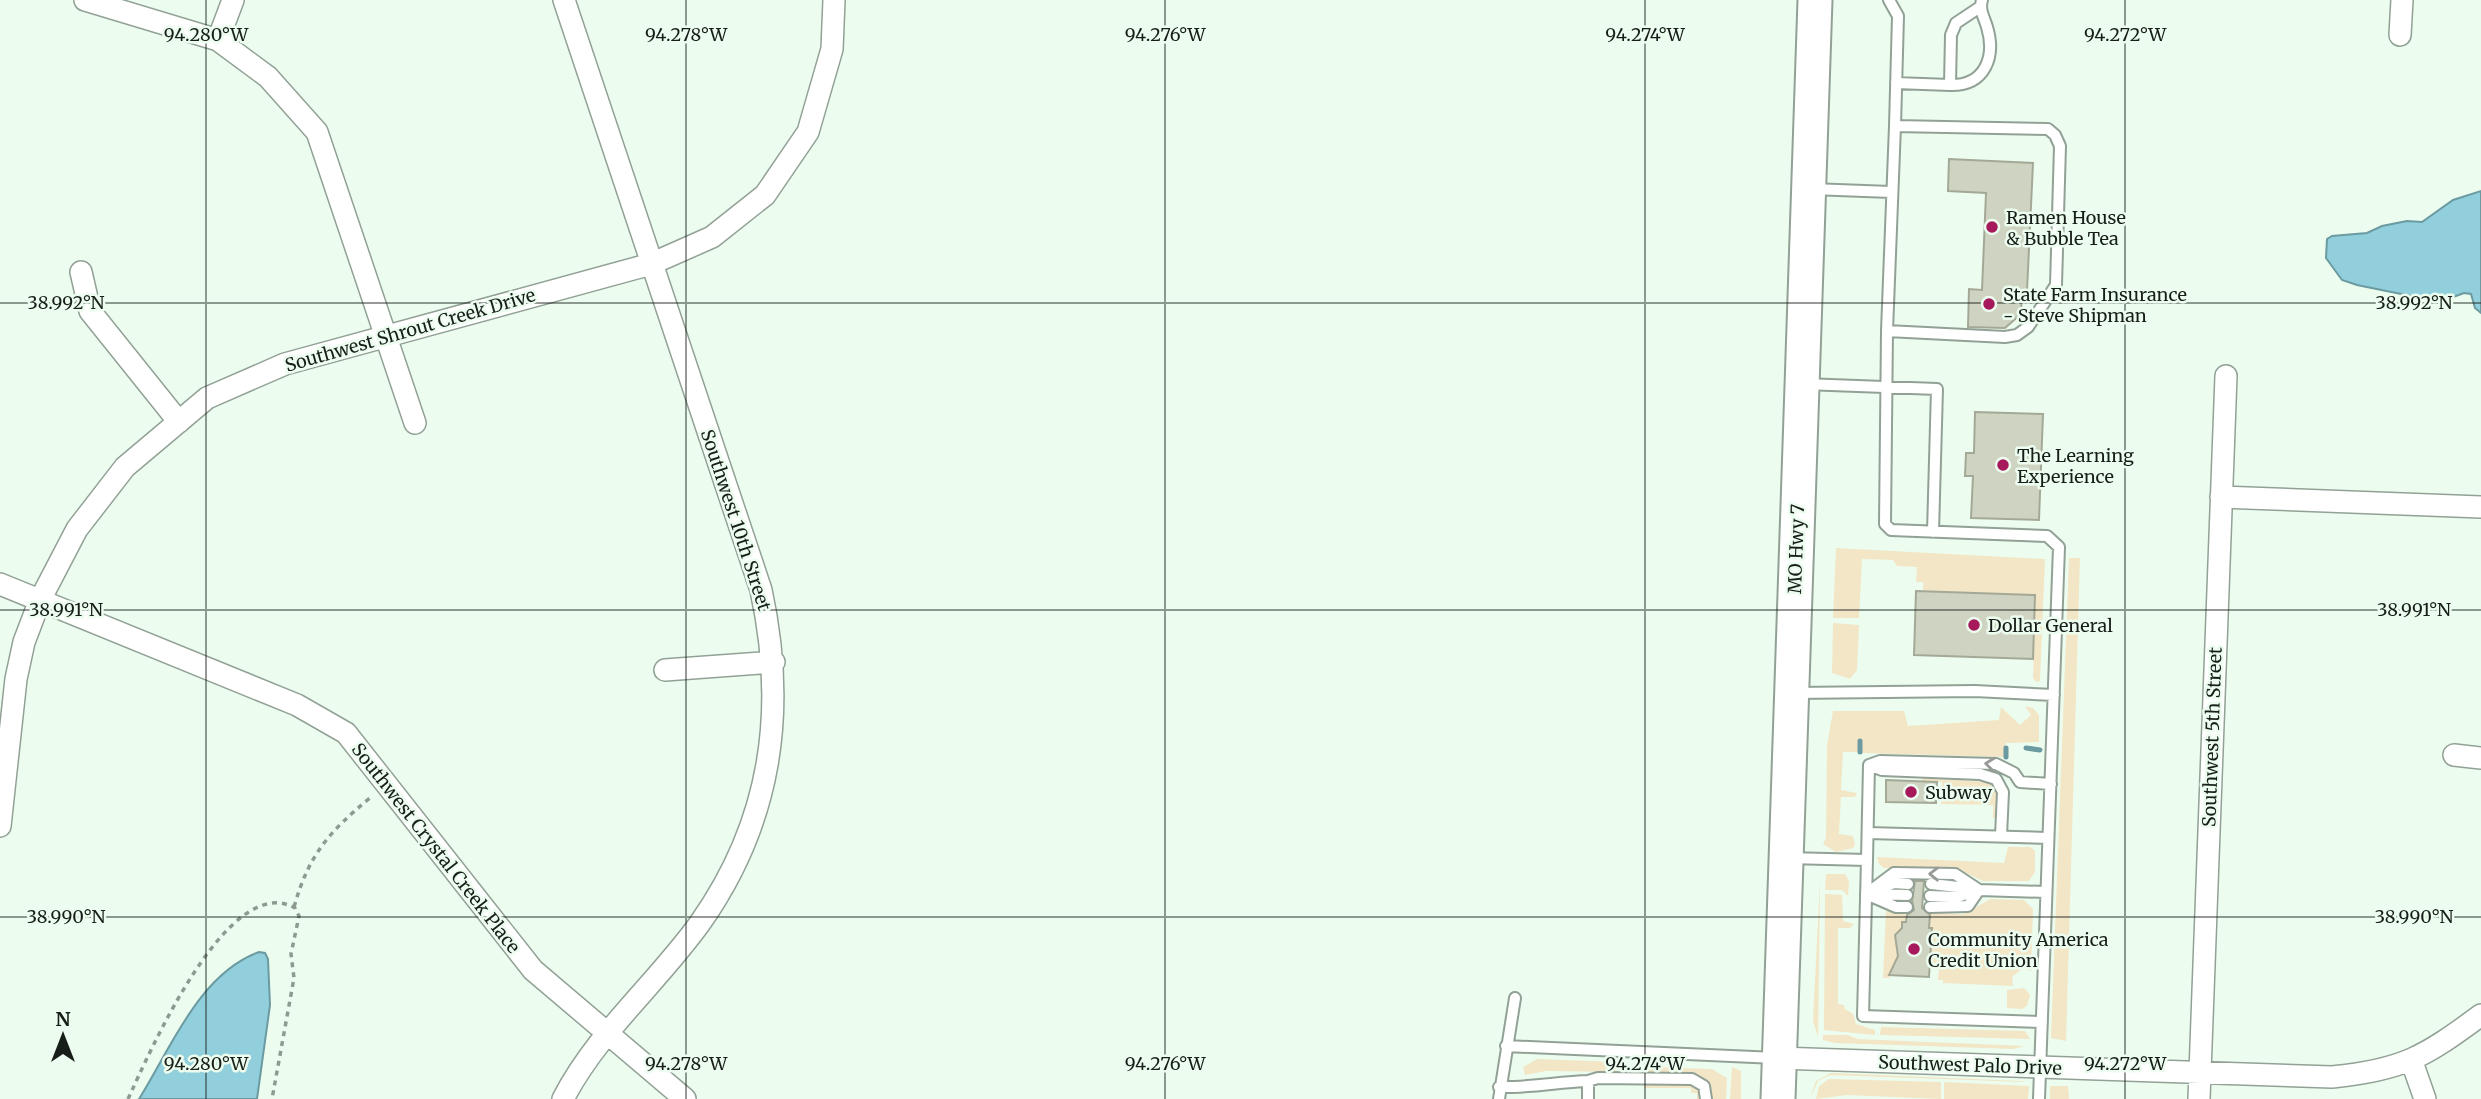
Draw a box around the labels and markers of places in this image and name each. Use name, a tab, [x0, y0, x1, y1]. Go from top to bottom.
place label: Ramen House & Bubble Tea	[2006, 206, 2126, 250]
marker: Ramen House & Bubble Tea	[1984, 219, 2000, 235]
place label: State Farm Insurance - Steve Shipman	[2003, 283, 2187, 327]
marker: State Farm Insurance - Steve Shipman	[1981, 296, 1997, 312]
place label: The Learning Experience	[2017, 444, 2134, 488]
marker: The Learning Experience	[1995, 457, 2011, 473]
place label: Dollar General	[1988, 614, 2113, 637]
marker: Dollar General	[1966, 617, 1982, 633]
place label: Subway	[1925, 781, 1993, 804]
marker: Subway	[1903, 784, 1919, 800]
place label: Community America Credit Union	[1928, 928, 2109, 972]
marker: Community America Credit Union	[1906, 941, 1922, 957]

